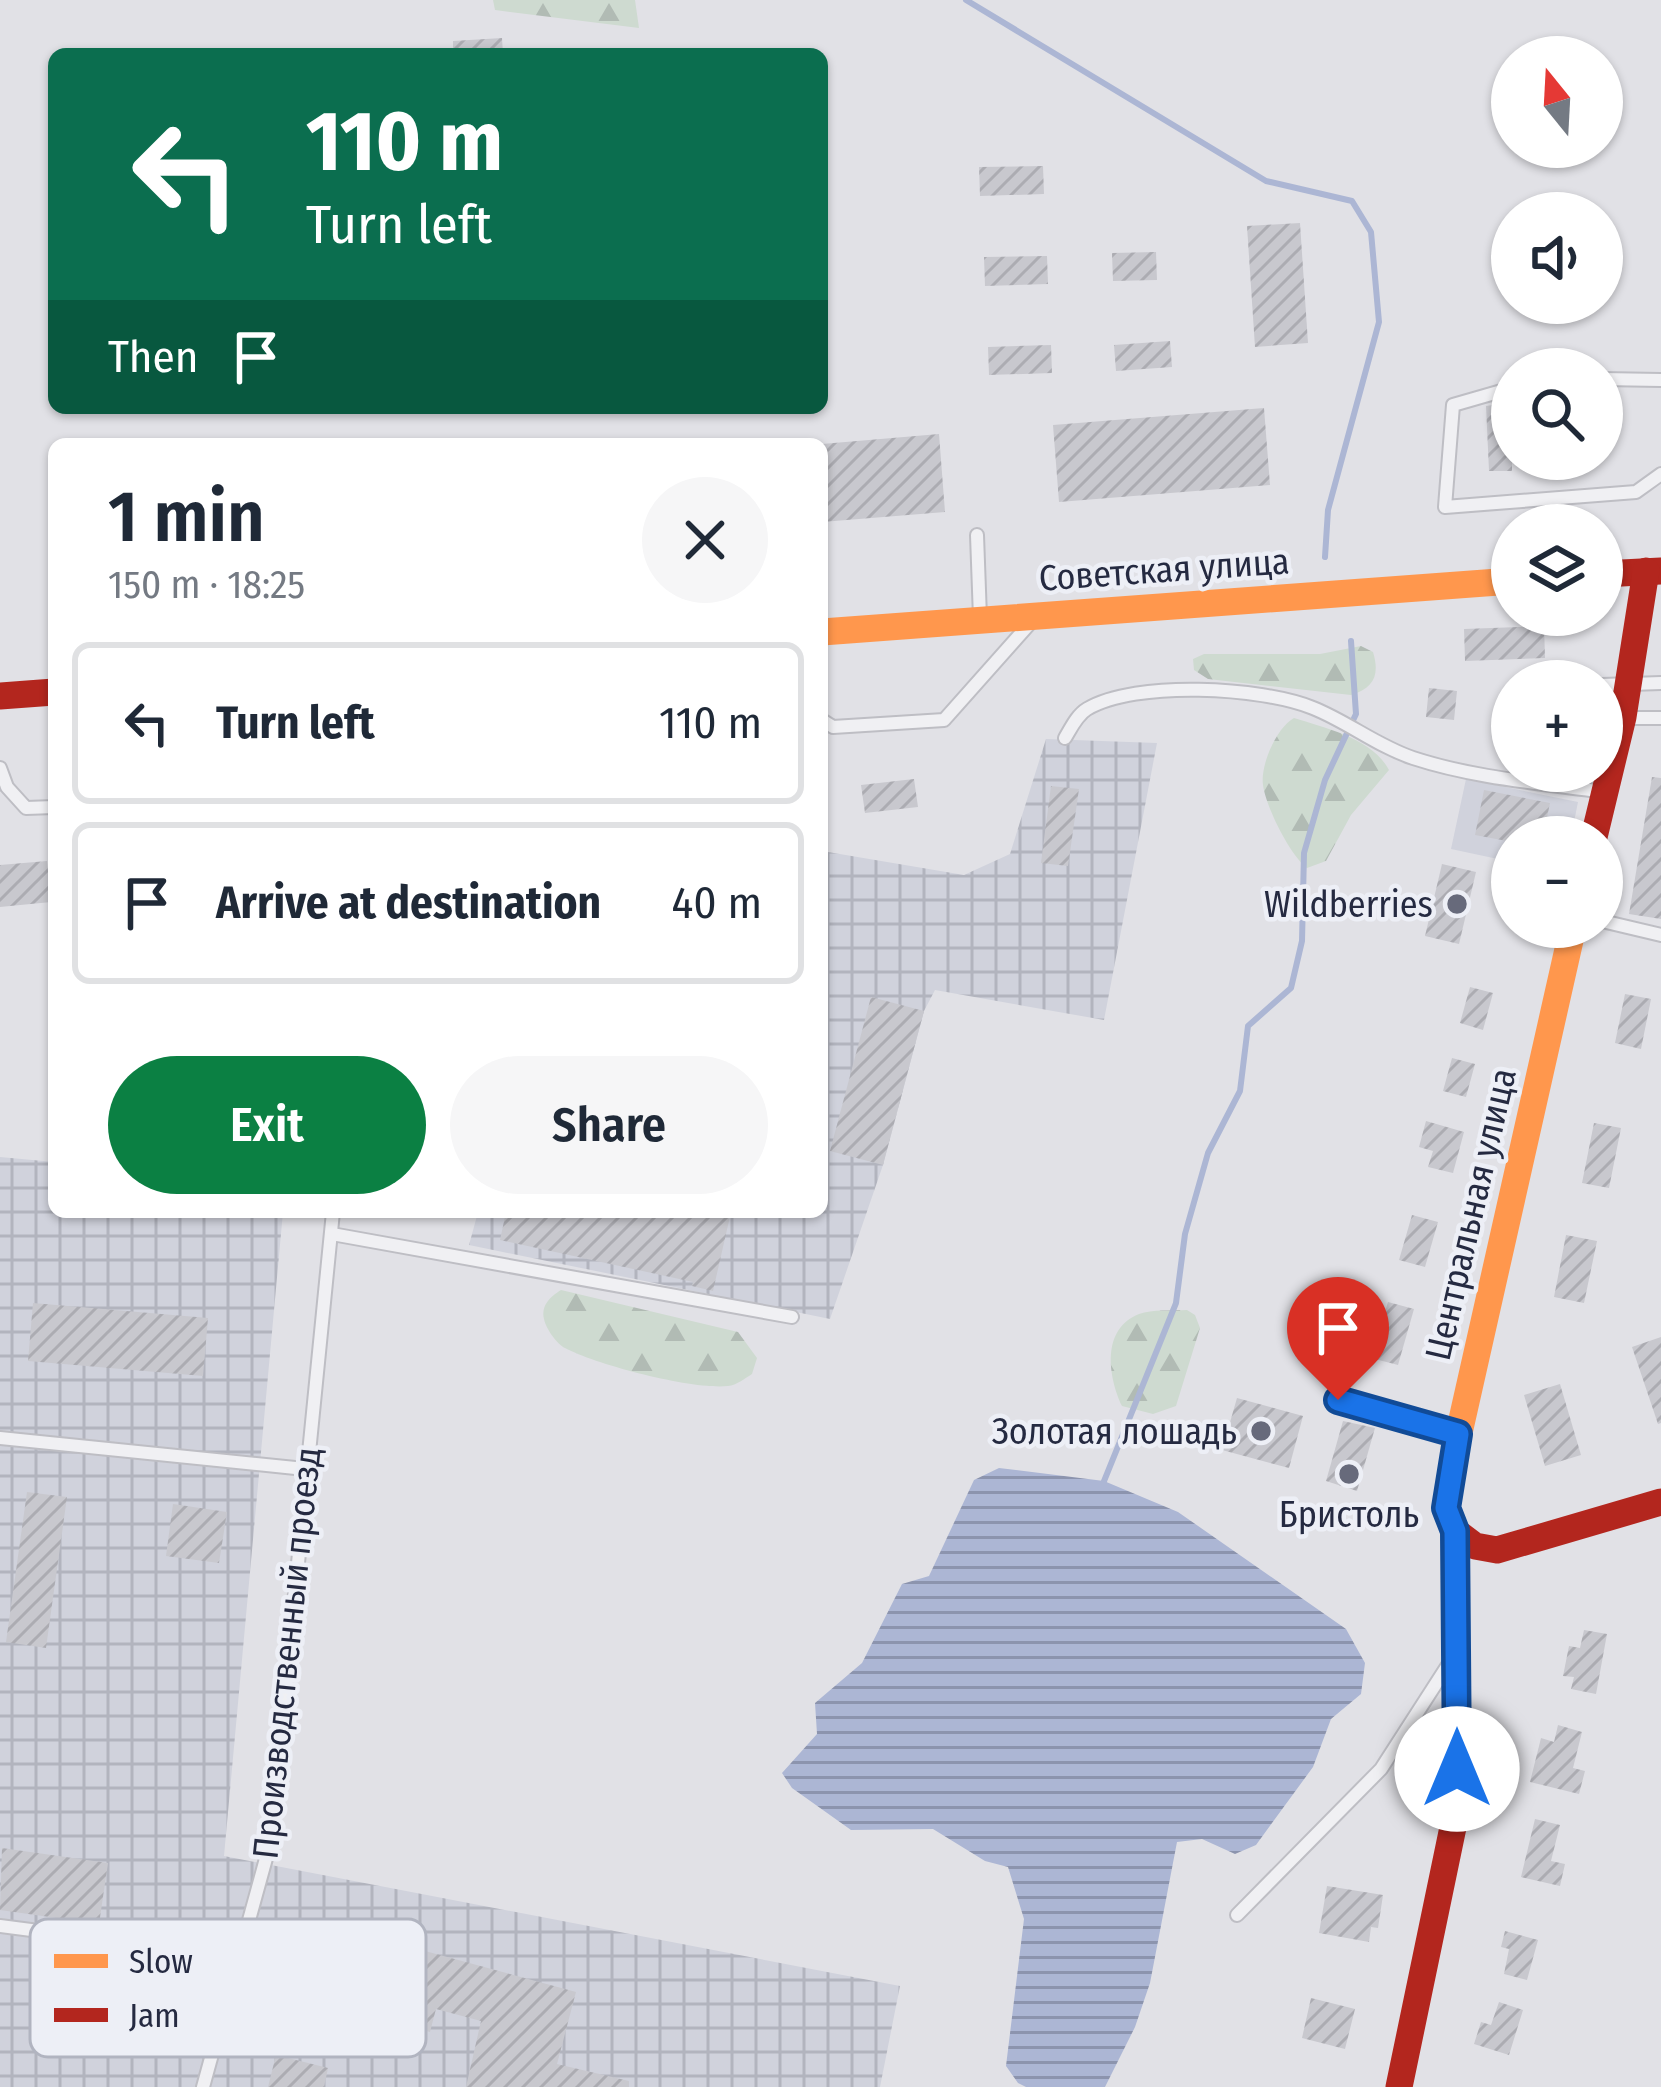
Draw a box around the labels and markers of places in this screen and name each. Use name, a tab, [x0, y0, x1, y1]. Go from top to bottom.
place label: Wildberries	[1264, 883, 1433, 927]
marker: Wildberries	[1444, 891, 1470, 917]
pin	[1287, 1277, 1389, 1400]
place label: Золотая лошадь	[992, 1410, 1237, 1454]
marker: Золотая лошадь	[1248, 1418, 1274, 1444]
marker: Бристоль	[1336, 1461, 1362, 1487]
place label: Бристоль	[1279, 1493, 1419, 1537]

